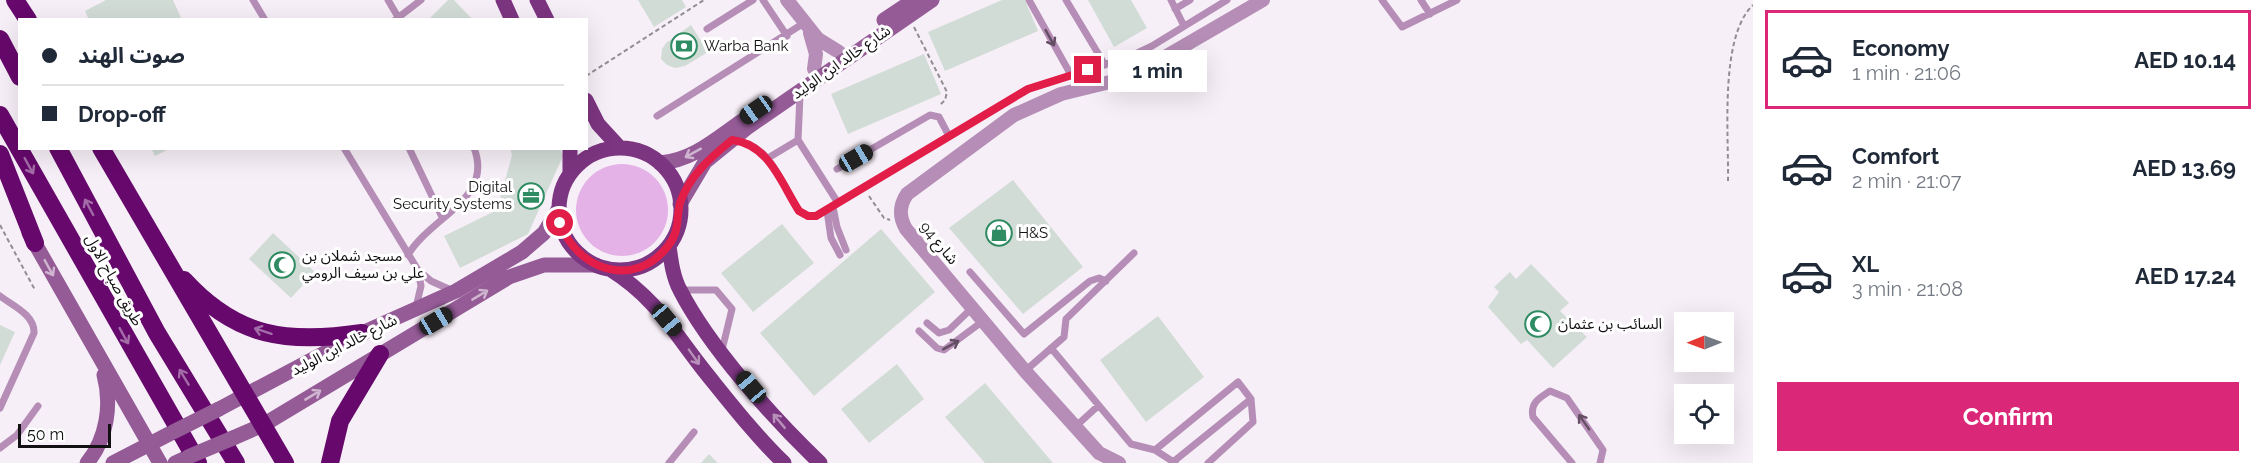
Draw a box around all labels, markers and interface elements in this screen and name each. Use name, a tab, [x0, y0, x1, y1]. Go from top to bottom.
street label: شارع خالد ابن الوليد	[788, 21, 896, 105]
one-way arrow	[1044, 29, 1056, 46]
bank icon: Warba Bank	[669, 31, 699, 61]
icon: car	[1780, 33, 1834, 87]
text: Economy	[1852, 35, 1950, 61]
place label: Warba Bank	[704, 37, 789, 55]
text: صوت الهند	[78, 42, 185, 68]
text: AED 10.14	[2134, 47, 2236, 73]
callout: 1 min	[1109, 49, 1208, 91]
route end	[1074, 56, 1101, 83]
text: 1 min	[1132, 59, 1183, 83]
text: 1 min · 21:06	[1852, 61, 1961, 85]
car	[736, 92, 776, 128]
text: Drop-off	[78, 101, 166, 127]
car	[836, 141, 876, 175]
icon: car	[1780, 141, 1834, 195]
text: Comfort	[1852, 143, 1939, 169]
one-way arrow	[685, 147, 702, 159]
text: AED 13.69	[2133, 155, 2236, 181]
one-way arrow	[24, 156, 35, 174]
text: 2 min · 21:07	[1852, 169, 1961, 193]
place label: Digital Security Systems	[393, 178, 513, 213]
office icon: Digital Security Systems	[516, 181, 546, 211]
one-way arrow	[83, 199, 95, 216]
route start	[546, 209, 573, 236]
street label: شارع 94	[914, 218, 962, 270]
shop icon: H&S	[984, 218, 1014, 248]
place label: H&S	[1018, 224, 1048, 242]
street label: طريق صباح الاول	[79, 231, 147, 330]
place label: مسجد شملان بن علي بن سيف الرومي	[302, 247, 425, 284]
icon: car	[1780, 249, 1834, 303]
mosque icon: مسجد شملان بن علي بن سيف الرومي	[267, 250, 297, 280]
text: XL	[1852, 251, 1879, 277]
one-way arrow	[43, 259, 55, 276]
text: AED 17.24	[2135, 263, 2236, 289]
text: 3 min · 21:08	[1852, 277, 1963, 301]
one-way arrow	[471, 288, 488, 300]
car	[649, 300, 685, 340]
car	[416, 304, 456, 338]
mosque icon: السائب بن عثمان	[1523, 309, 1553, 339]
street label: شارع خالد ابن الوليد	[288, 310, 402, 382]
north arrow	[1674, 312, 1734, 372]
map controls	[1674, 312, 1734, 444]
place label: السائب بن عثمان	[1558, 315, 1662, 333]
one-way arrow	[254, 325, 273, 336]
one-way arrow	[119, 326, 130, 344]
one-way arrow	[942, 338, 960, 350]
one-way arrow	[688, 348, 700, 364]
car	[733, 367, 769, 407]
one-way arrow	[178, 369, 190, 386]
button: Confirm	[1777, 382, 2239, 451]
button: locate	[1674, 384, 1734, 444]
one-way arrow	[304, 388, 321, 400]
one-way arrow	[773, 413, 786, 429]
one-way arrow	[1578, 415, 1590, 431]
scale bar	[18, 421, 111, 448]
text: 50 m	[27, 425, 64, 444]

